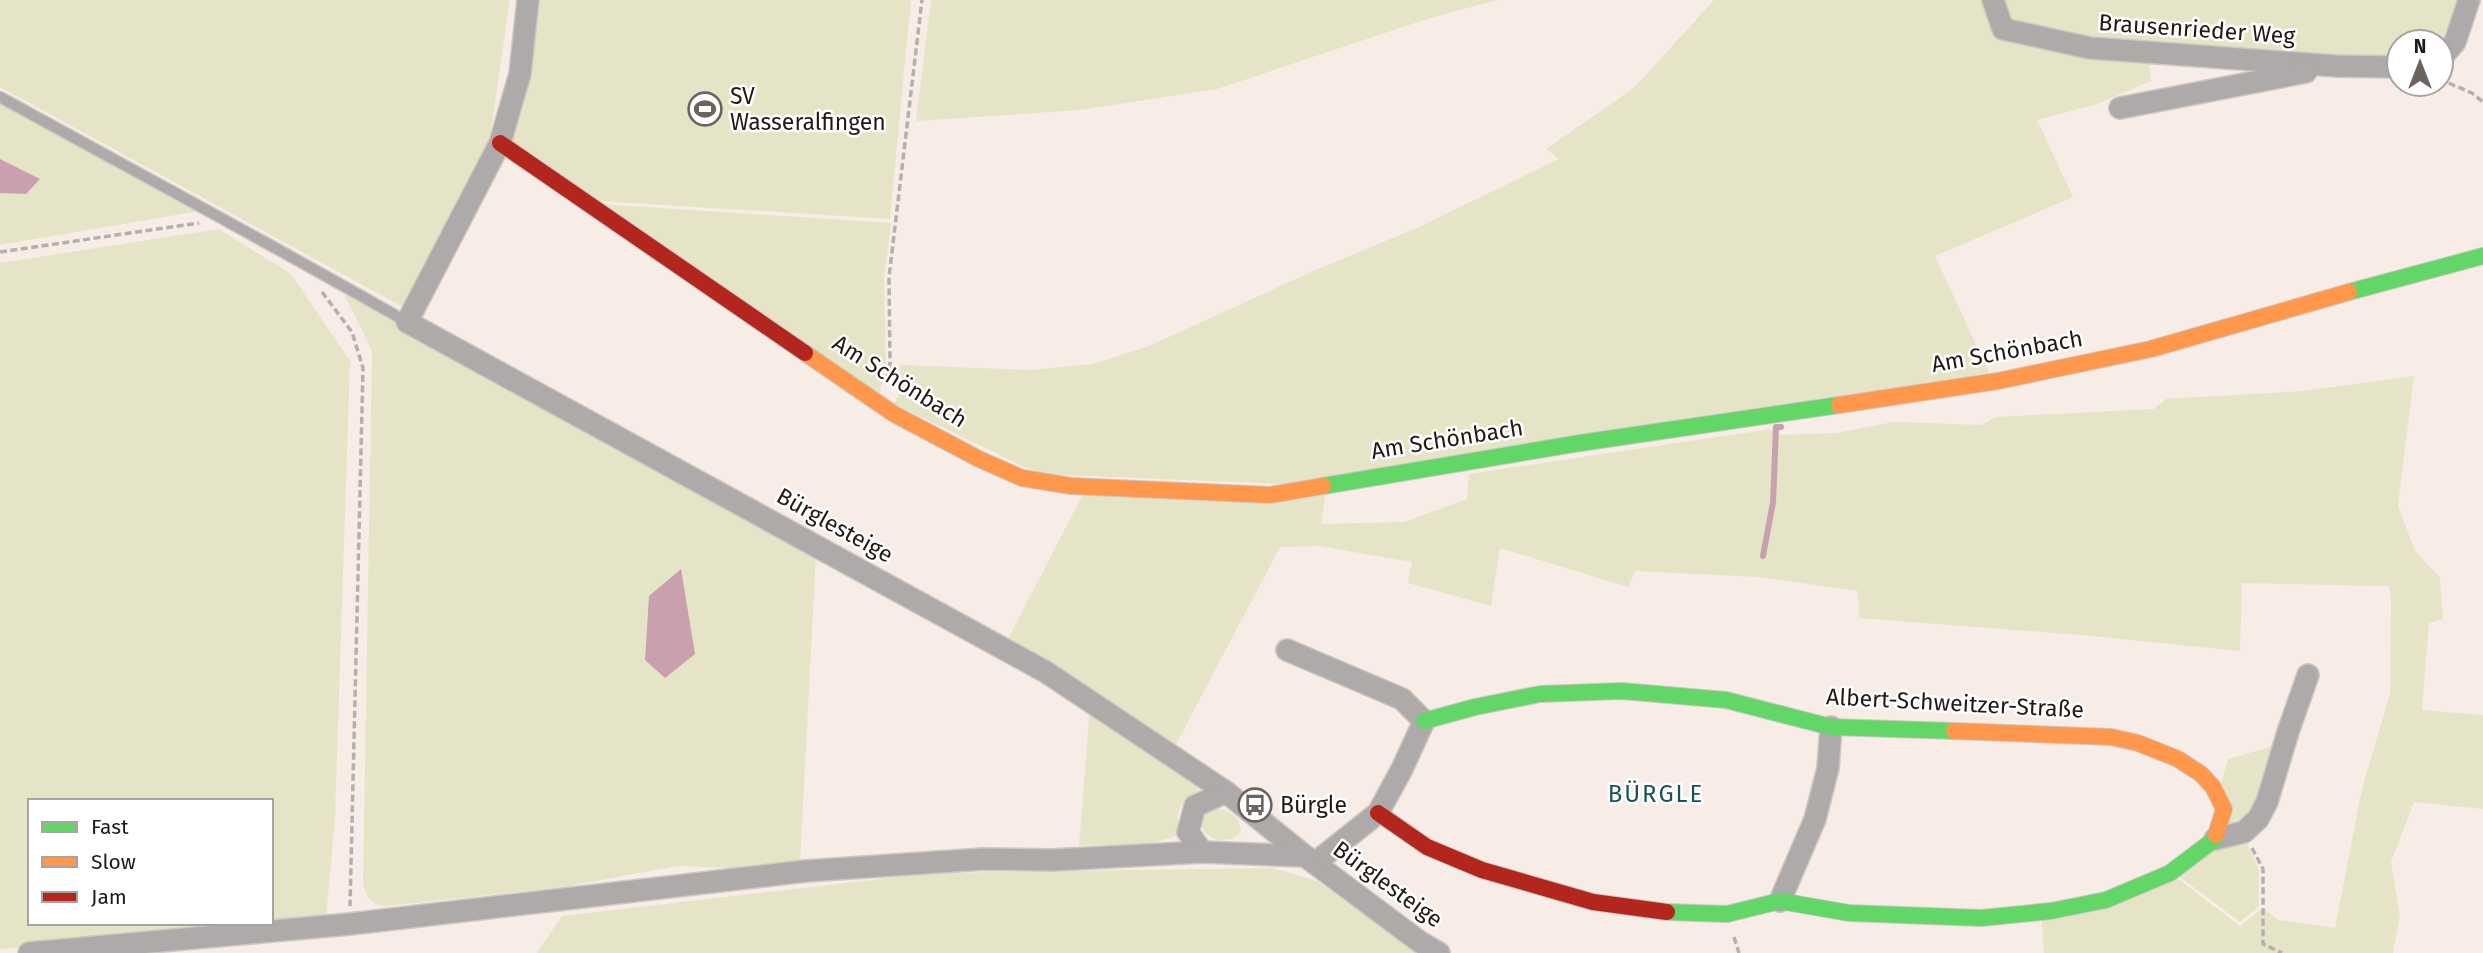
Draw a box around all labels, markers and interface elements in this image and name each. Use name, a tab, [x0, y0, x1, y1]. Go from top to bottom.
street label: Brausenrieder Weg	[2098, 8, 2296, 50]
north arrow	[2385, 28, 2455, 98]
text: N	[2414, 35, 2426, 58]
place label: SV Wasseralfingen	[730, 82, 886, 136]
sports icon: SV Wasseralfingen	[686, 90, 724, 128]
street label: Am Schönbach	[1929, 324, 2085, 378]
street label: Am Schönbach	[828, 329, 972, 433]
street label: Am Schönbach	[1369, 413, 1525, 465]
street label: Bürglesteige	[772, 482, 898, 568]
street label: Albert-Schweitzer-Straße	[1825, 682, 2085, 724]
district label: BÜRGLE	[1608, 780, 1704, 808]
bus stop icon: Bürgle	[1236, 786, 1274, 824]
place label: Bürgle	[1280, 791, 1347, 819]
legend	[28, 799, 273, 925]
text: Fast	[91, 814, 129, 840]
street label: Bürglesteige	[1328, 835, 1448, 933]
text: Slow	[91, 849, 136, 875]
text: Jam	[91, 884, 127, 910]

